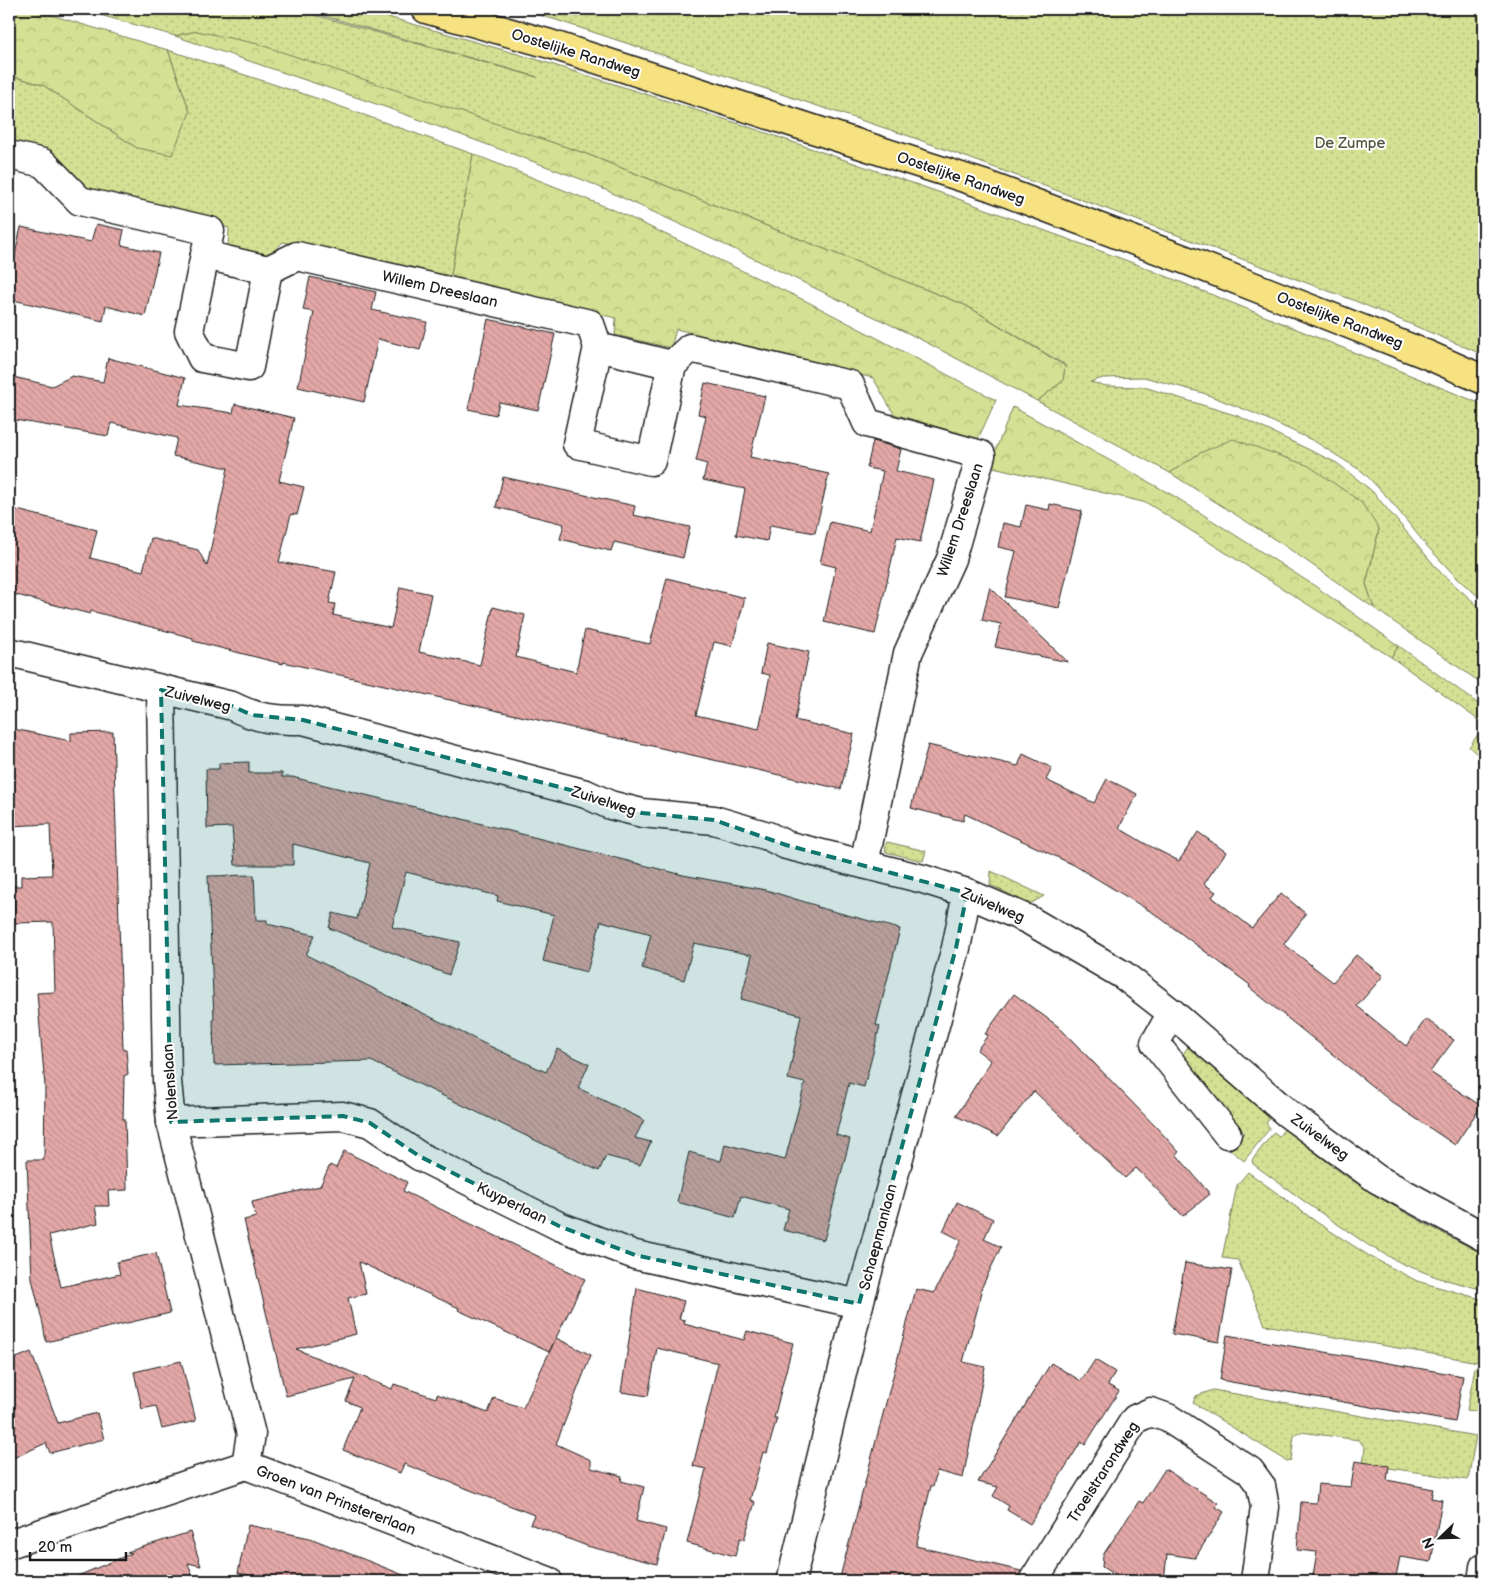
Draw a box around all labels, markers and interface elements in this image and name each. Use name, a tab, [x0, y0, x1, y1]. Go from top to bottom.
street label: Oostelijke Randweg	[509, 25, 643, 82]
park label: De Zumpe	[1315, 134, 1386, 153]
street label: Oostelijke Randweg	[894, 148, 1027, 209]
street label: Willem Dreeslaan	[380, 267, 500, 312]
street label: Oostelijke Randweg	[1274, 288, 1406, 353]
street label: Willem Dreeslaan	[933, 461, 988, 579]
street label: Zuivelweg	[162, 682, 233, 717]
street label: Zuivelweg	[568, 782, 639, 821]
street label: Zuivelweg	[957, 883, 1027, 927]
street label: Nolenslaan	[158, 1043, 183, 1121]
street label: Zuivelweg	[1286, 1109, 1352, 1165]
street label: Kuyperlaan	[473, 1178, 550, 1229]
street label: Schaepmanlaan	[855, 1182, 902, 1292]
street label: Troelstrarondweg	[1063, 1418, 1143, 1527]
street label: Groen van Prinstererlaan	[253, 1461, 418, 1540]
north arrow	[1416, 1512, 1466, 1562]
scale bar	[30, 1530, 126, 1562]
text: N	[1419, 1535, 1438, 1551]
text: 20 m	[38, 1538, 72, 1557]

